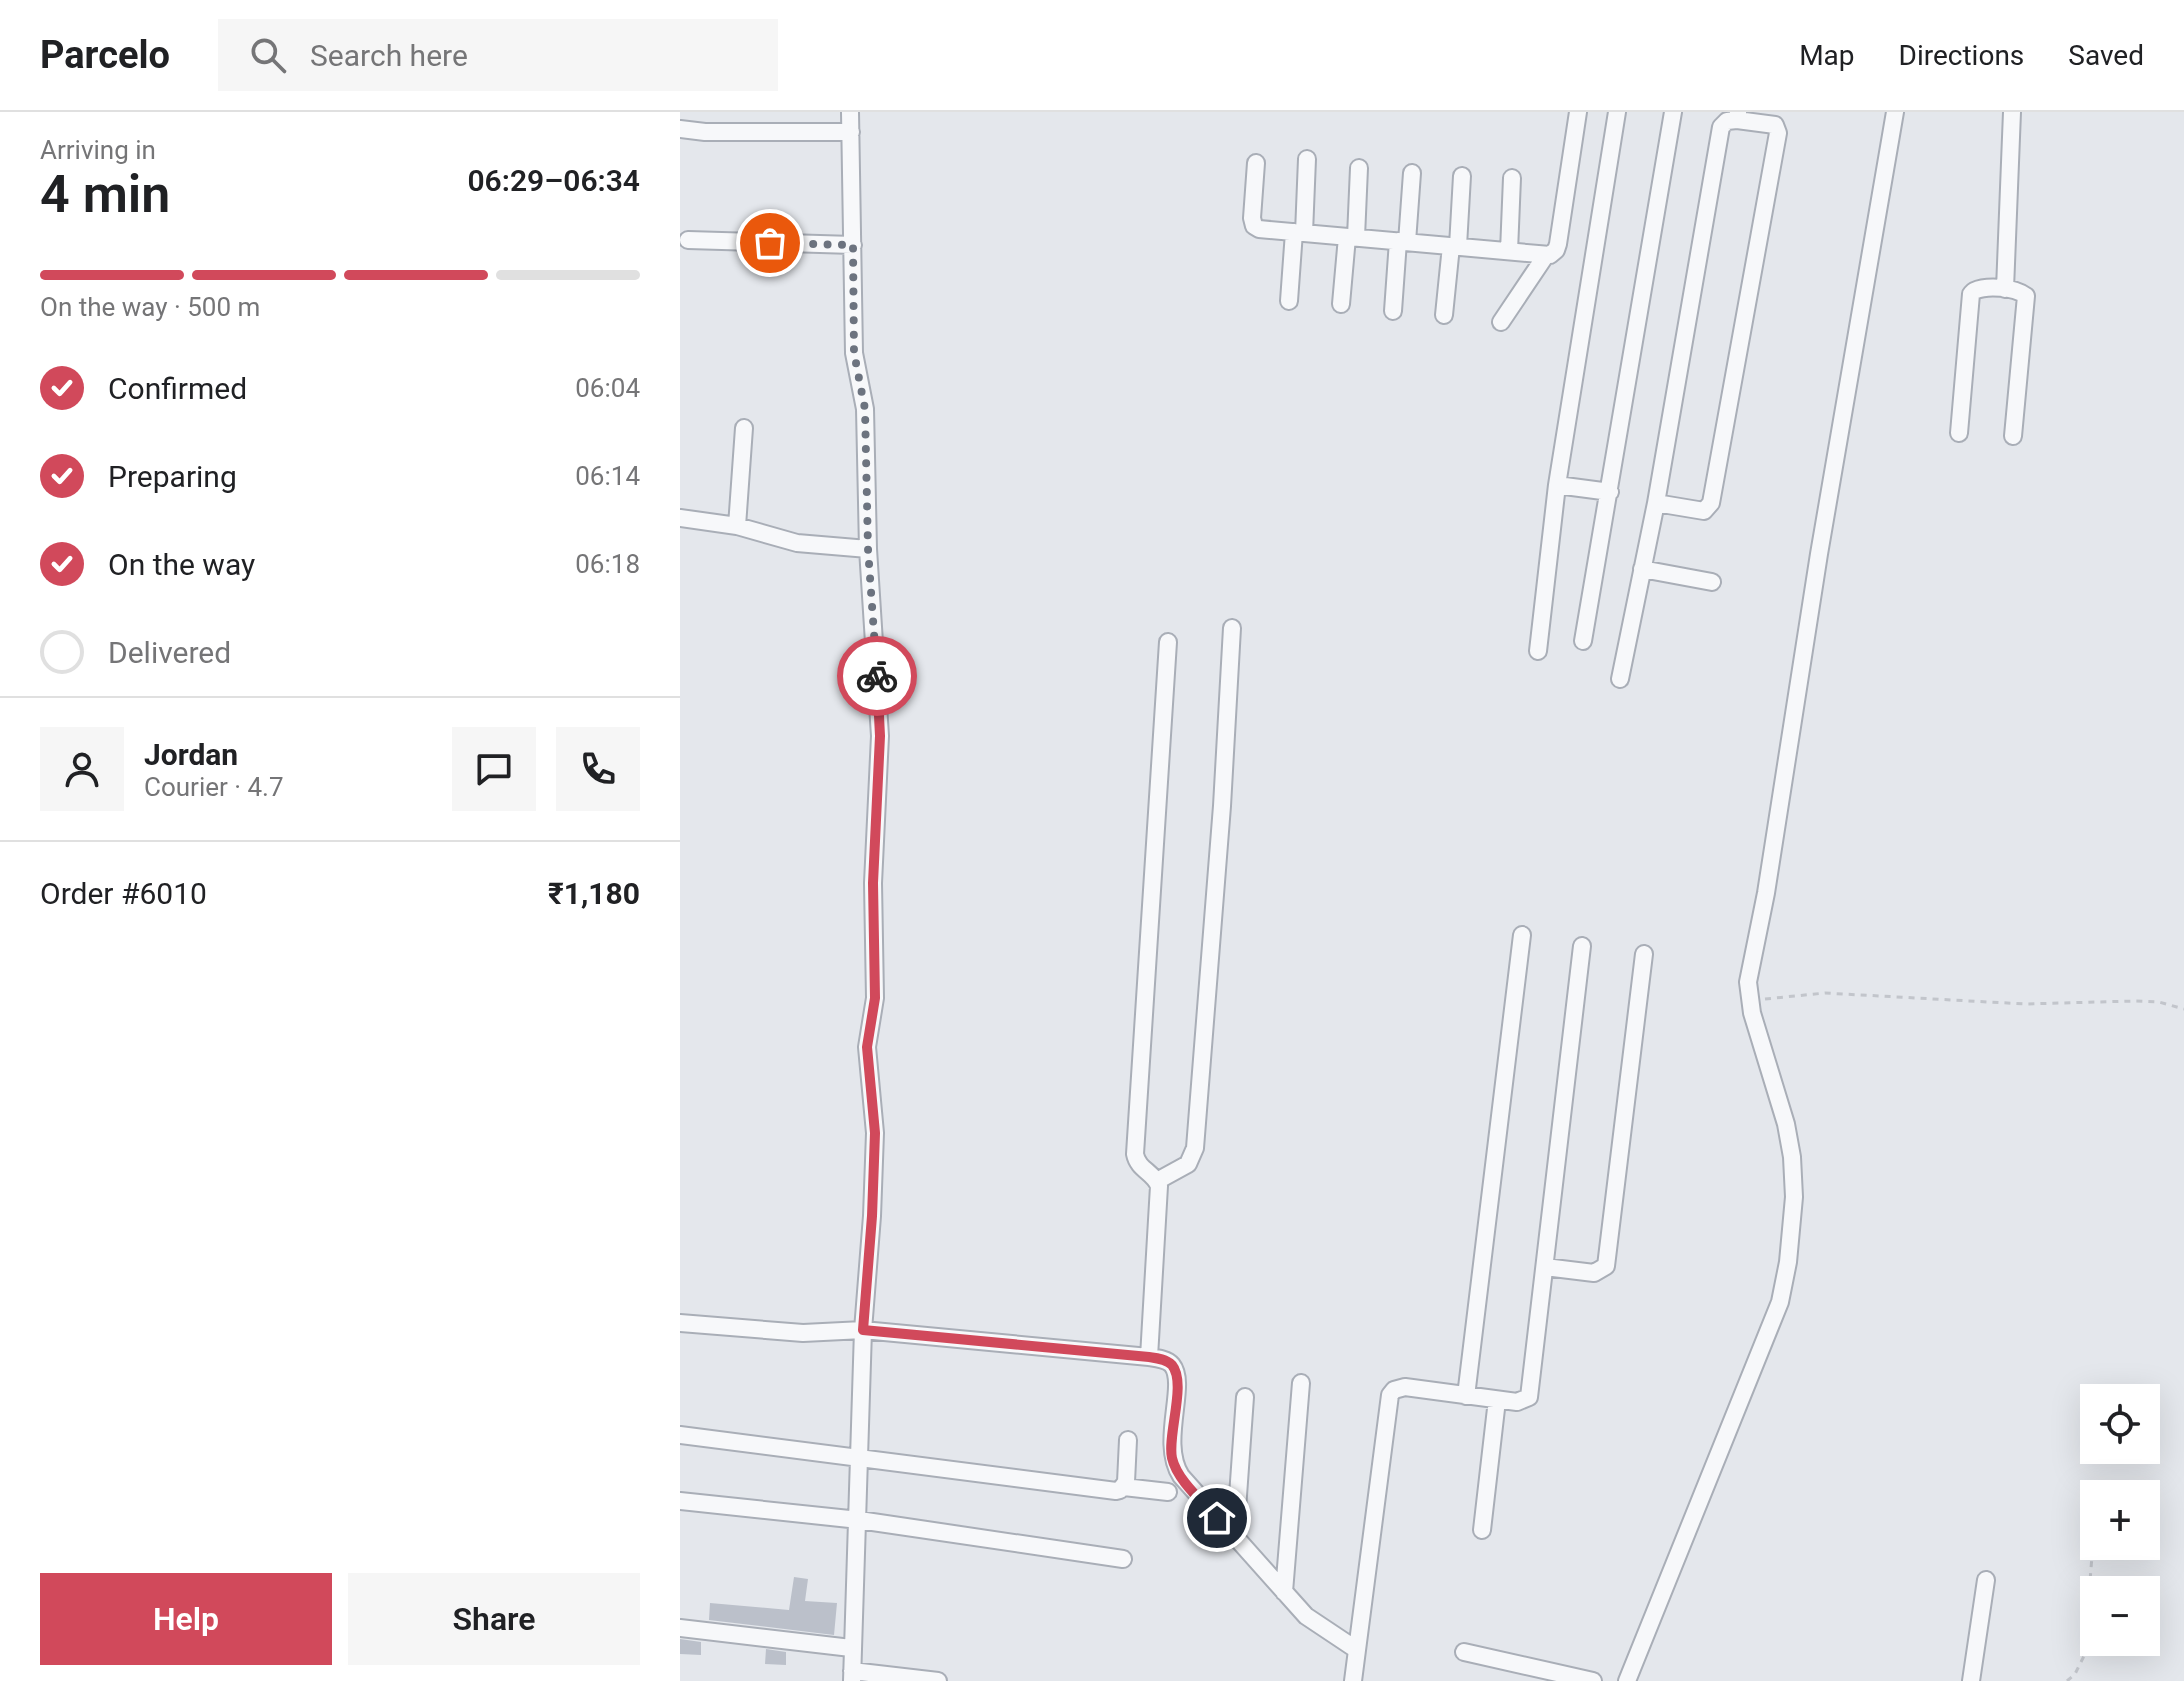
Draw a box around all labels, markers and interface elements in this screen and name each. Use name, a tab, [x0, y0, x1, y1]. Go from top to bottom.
search box	[218, 19, 778, 91]
text: Parcelo	[40, 33, 170, 77]
icon: search	[246, 33, 290, 77]
text: Search here	[310, 38, 468, 73]
text: Map	[1799, 39, 1855, 72]
text: Directions	[1899, 39, 2024, 72]
text: Saved	[2068, 39, 2144, 72]
text: Arriving in	[40, 135, 156, 165]
text: 06:29–06:34	[467, 163, 640, 198]
text: 4 min	[40, 164, 170, 225]
pin	[736, 209, 804, 277]
icon: bag	[748, 221, 792, 265]
text: On the way · 500 m	[40, 292, 260, 322]
icon: check	[40, 366, 84, 410]
text: Confirmed	[108, 371, 247, 406]
text: 06:04	[575, 373, 640, 403]
icon: check	[40, 454, 84, 498]
text: Preparing	[108, 459, 237, 494]
text: 06:14	[575, 461, 640, 491]
icon: check	[40, 542, 84, 586]
text: On the way	[108, 547, 255, 582]
text: 06:18	[575, 549, 640, 579]
text: Delivered	[108, 635, 231, 670]
courier	[837, 636, 917, 716]
icon: bike	[855, 654, 899, 698]
button: person	[40, 727, 124, 811]
button: chat	[452, 727, 536, 811]
button: phone	[556, 727, 640, 811]
text: Jordan	[144, 737, 238, 772]
text: Courier · 4.7	[144, 772, 284, 802]
text: Order #6010	[40, 876, 207, 911]
text: ₹1,180	[548, 876, 640, 911]
map controls	[2080, 1384, 2160, 1656]
button: locate	[2080, 1384, 2160, 1464]
button: +	[2080, 1480, 2160, 1560]
pin	[1183, 1484, 1251, 1552]
icon: home	[1195, 1496, 1239, 1540]
button: Help	[40, 1573, 332, 1665]
button: Share	[348, 1573, 640, 1665]
button: −	[2080, 1576, 2160, 1656]

